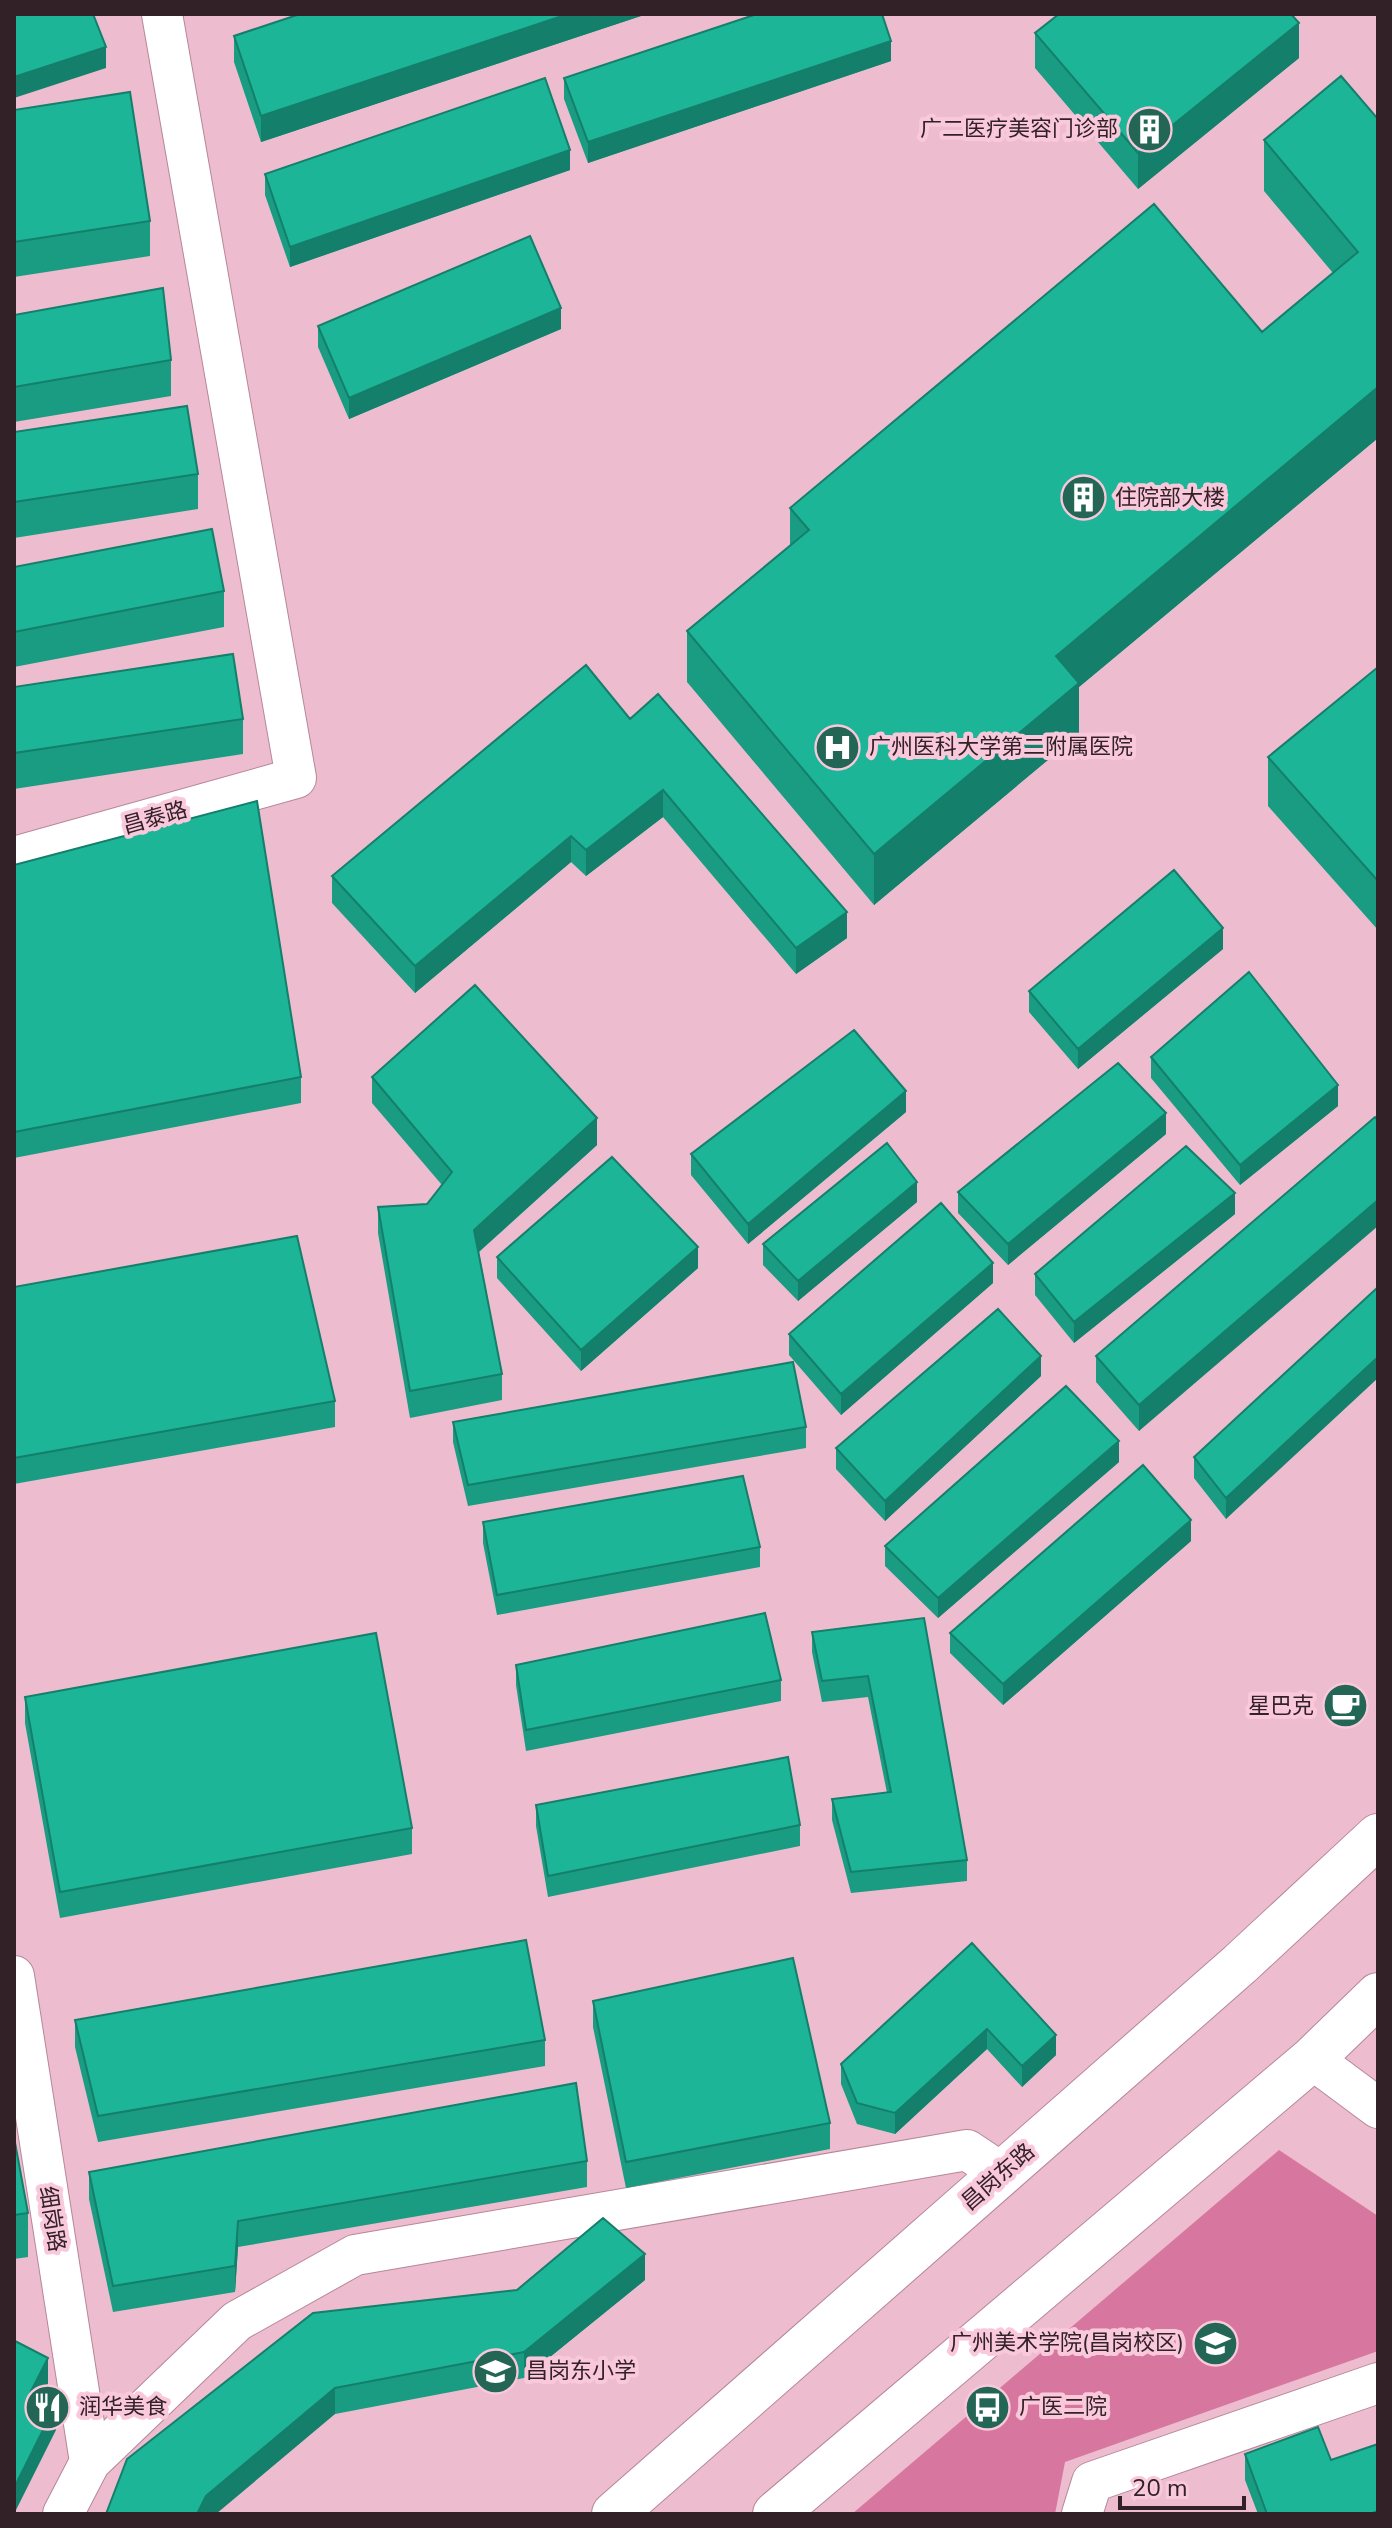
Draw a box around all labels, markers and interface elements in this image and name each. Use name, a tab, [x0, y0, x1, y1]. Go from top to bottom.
building icon: 广二医疗美容门诊部	[1125, 105, 1173, 153]
place label: 广二医疗美容门诊部	[920, 114, 1118, 144]
building icon: 住院部大楼	[1060, 474, 1108, 522]
place label: 住院部大楼	[1115, 483, 1225, 513]
hospital icon: 广州医科大学第二附属医院	[814, 723, 862, 771]
place label: 广州医科大学第二附属医院	[869, 732, 1133, 762]
street label: 昌泰路	[119, 794, 191, 842]
cafe icon: 星巴克	[1321, 1682, 1369, 1730]
place label: 星巴克	[1248, 1691, 1314, 1721]
street label: 昌岗东路	[955, 2137, 1041, 2217]
street label: 细岗路	[32, 2184, 72, 2254]
school or university icon: 广州美术学院(昌岗校区)	[1191, 2319, 1239, 2367]
place label: 广州美术学院(昌岗校区)	[950, 2328, 1184, 2358]
school or university icon: 昌岗东小学	[471, 2347, 519, 2395]
place label: 昌岗东小学	[526, 2356, 636, 2386]
restaurant icon: 润华美食	[24, 2383, 72, 2431]
bus stop icon: 广医二院	[964, 2383, 1012, 2431]
place label: 润华美食	[79, 2392, 167, 2422]
place label: 广医二院	[1019, 2392, 1107, 2422]
scale bar	[1120, 2460, 1244, 2510]
text: 20 m	[1132, 2472, 1188, 2504]

